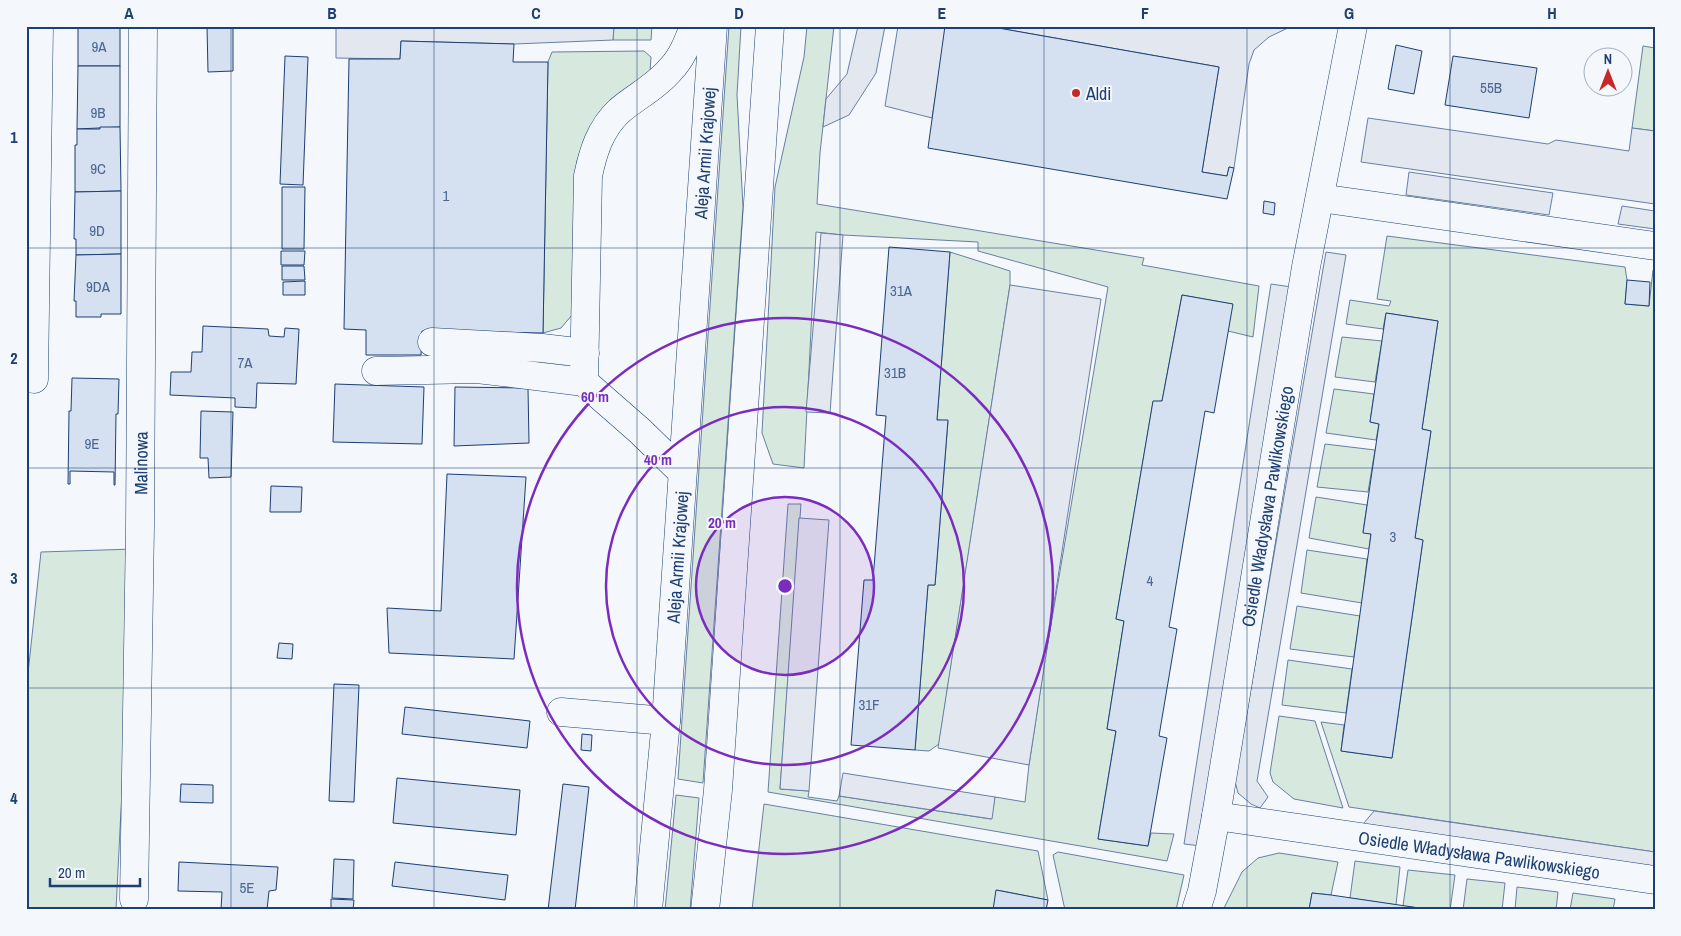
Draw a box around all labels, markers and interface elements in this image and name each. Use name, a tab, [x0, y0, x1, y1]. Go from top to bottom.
text: A	[124, 2, 134, 24]
text: B	[327, 2, 337, 24]
text: C	[531, 2, 541, 24]
text: D	[734, 2, 744, 24]
text: E	[938, 2, 947, 24]
text: F	[1141, 2, 1149, 24]
text: G	[1344, 2, 1354, 24]
text: H	[1547, 2, 1557, 24]
house number: 9A	[91, 36, 107, 57]
north arrow	[1584, 48, 1634, 98]
text: N	[1604, 50, 1612, 68]
house number: 55B	[1480, 77, 1502, 98]
place label: Aldi	[1085, 81, 1111, 106]
street label: Aleja Armii Krajowej	[687, 86, 721, 221]
marker: Aldi	[1070, 87, 1082, 99]
house number: 9B	[90, 102, 106, 123]
text: 1	[10, 126, 18, 148]
house number: 9C	[90, 158, 106, 179]
house number: 1	[443, 185, 450, 206]
house number: 9D	[89, 220, 105, 241]
house number: 9DA	[86, 276, 111, 297]
house number: 31A	[890, 280, 913, 301]
text: 2	[10, 347, 18, 369]
house number: 7A	[237, 352, 253, 373]
house number: 31B	[884, 362, 906, 383]
street label: Osiedle Władysława Pawlikowskiego	[1235, 384, 1299, 629]
text: 60 m	[581, 386, 609, 407]
street label: Malinowa	[128, 431, 153, 495]
house number: 9E	[84, 433, 100, 454]
text: 40 m	[644, 449, 672, 470]
street label: Aleja Armii Krajowej	[660, 490, 694, 625]
text: 20 m	[708, 512, 736, 533]
house number: 3	[1390, 526, 1397, 547]
text: 3	[10, 567, 18, 589]
house number: 4	[1147, 570, 1154, 591]
centre of rings	[776, 577, 794, 595]
house number: 31F	[858, 694, 880, 715]
text: 4	[10, 787, 18, 809]
street label: Osiedle Władysława Pawlikowskiego	[1357, 824, 1602, 884]
scale bar	[50, 856, 140, 888]
text: 20 m	[58, 862, 85, 883]
house number: 5E	[239, 877, 255, 898]

